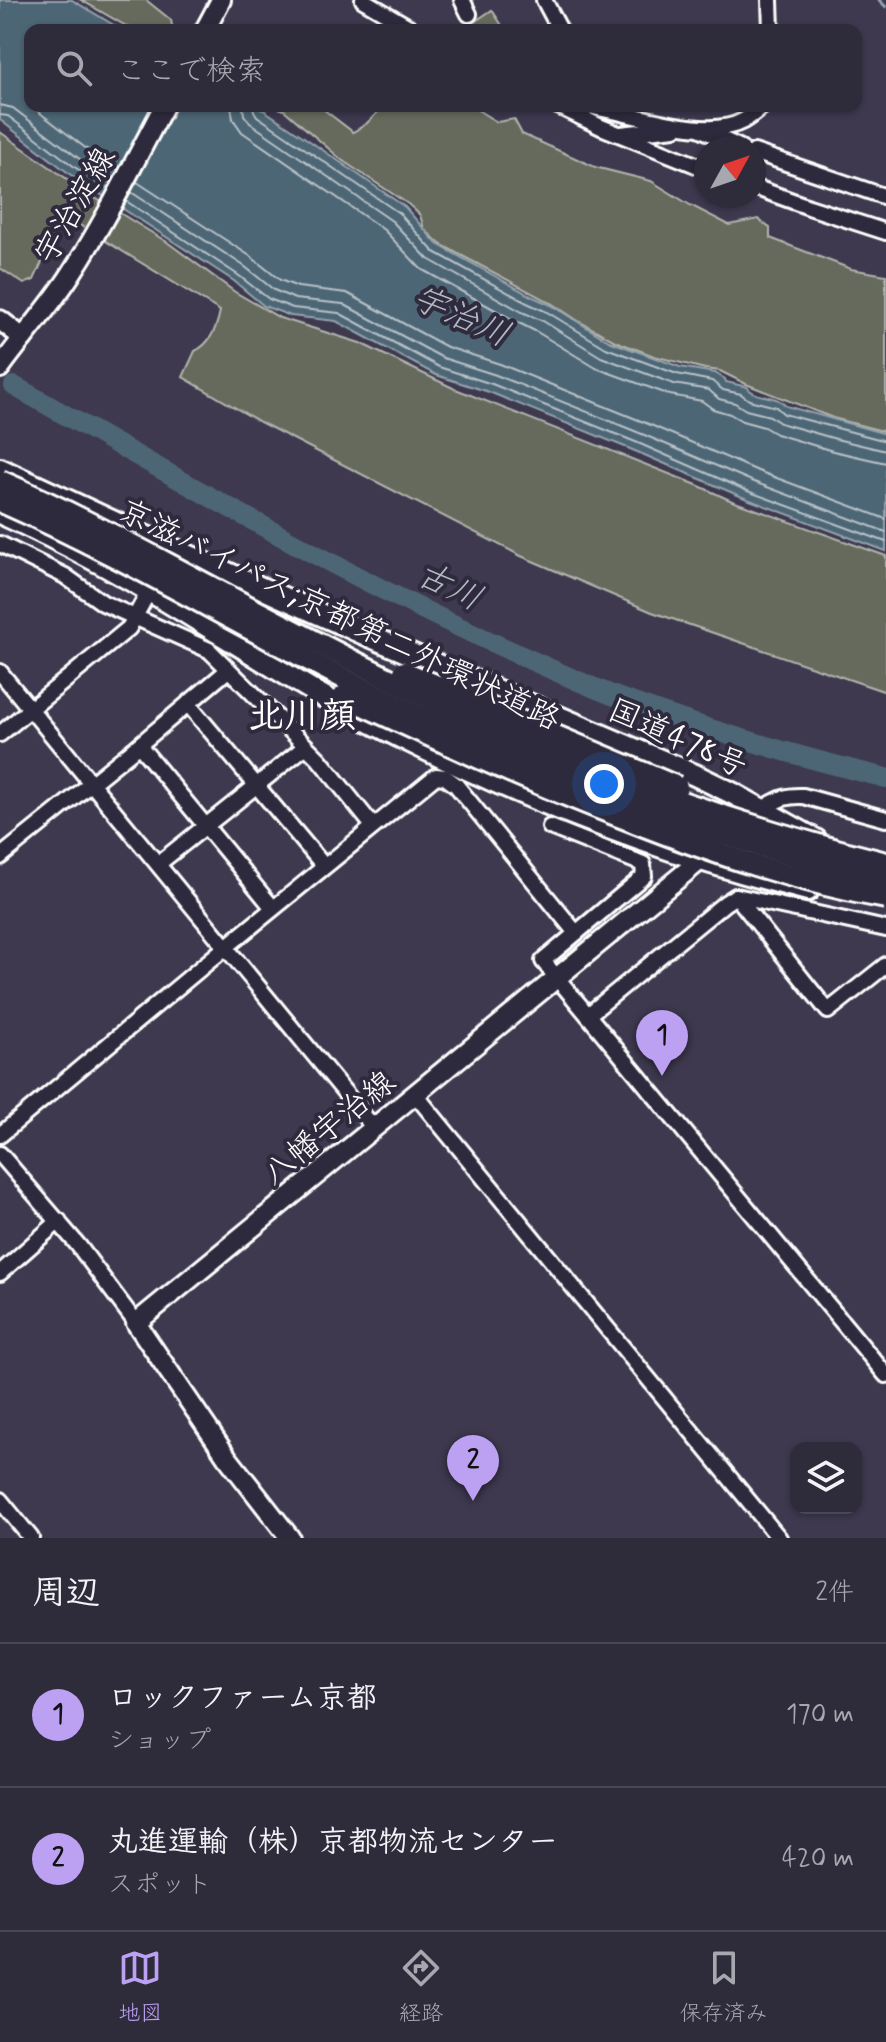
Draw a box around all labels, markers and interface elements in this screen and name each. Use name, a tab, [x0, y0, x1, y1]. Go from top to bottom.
search box	[24, 24, 862, 112]
icon: search	[52, 46, 96, 90]
text: ここで検索	[116, 52, 266, 91]
north arrow	[694, 136, 766, 208]
street label: 宇治淀線	[26, 140, 126, 272]
water label: 宇治川	[405, 276, 517, 359]
street label: 京滋バイパス;京都第二外環状道路	[111, 490, 567, 741]
water label: 古川	[408, 552, 489, 622]
street label: 国道478号	[601, 690, 753, 788]
district label: 北川顔	[248, 694, 356, 741]
your location	[584, 764, 624, 804]
pin: 1	[636, 1010, 688, 1076]
street label: 八幡宇治線	[254, 1062, 405, 1195]
pin: 2	[447, 1435, 499, 1501]
map controls	[790, 1442, 862, 1514]
button: layers	[790, 1442, 862, 1514]
text: 周辺	[32, 1571, 100, 1616]
text: 2件	[815, 1576, 854, 1610]
text: ロックファーム京都	[108, 1679, 377, 1718]
text: 1	[52, 1698, 64, 1732]
text: 170 m	[786, 1698, 854, 1732]
text: ショップ	[108, 1724, 211, 1758]
text: 丸進運輸（株）京都物流センター	[108, 1823, 558, 1862]
text: 2	[52, 1842, 64, 1876]
text: 420 m	[782, 1842, 854, 1876]
text: スポット	[108, 1868, 212, 1902]
tab: 地図	[118, 1946, 162, 2028]
tab: 経路	[399, 1946, 443, 2028]
tab: 保存済み	[680, 1946, 768, 2028]

